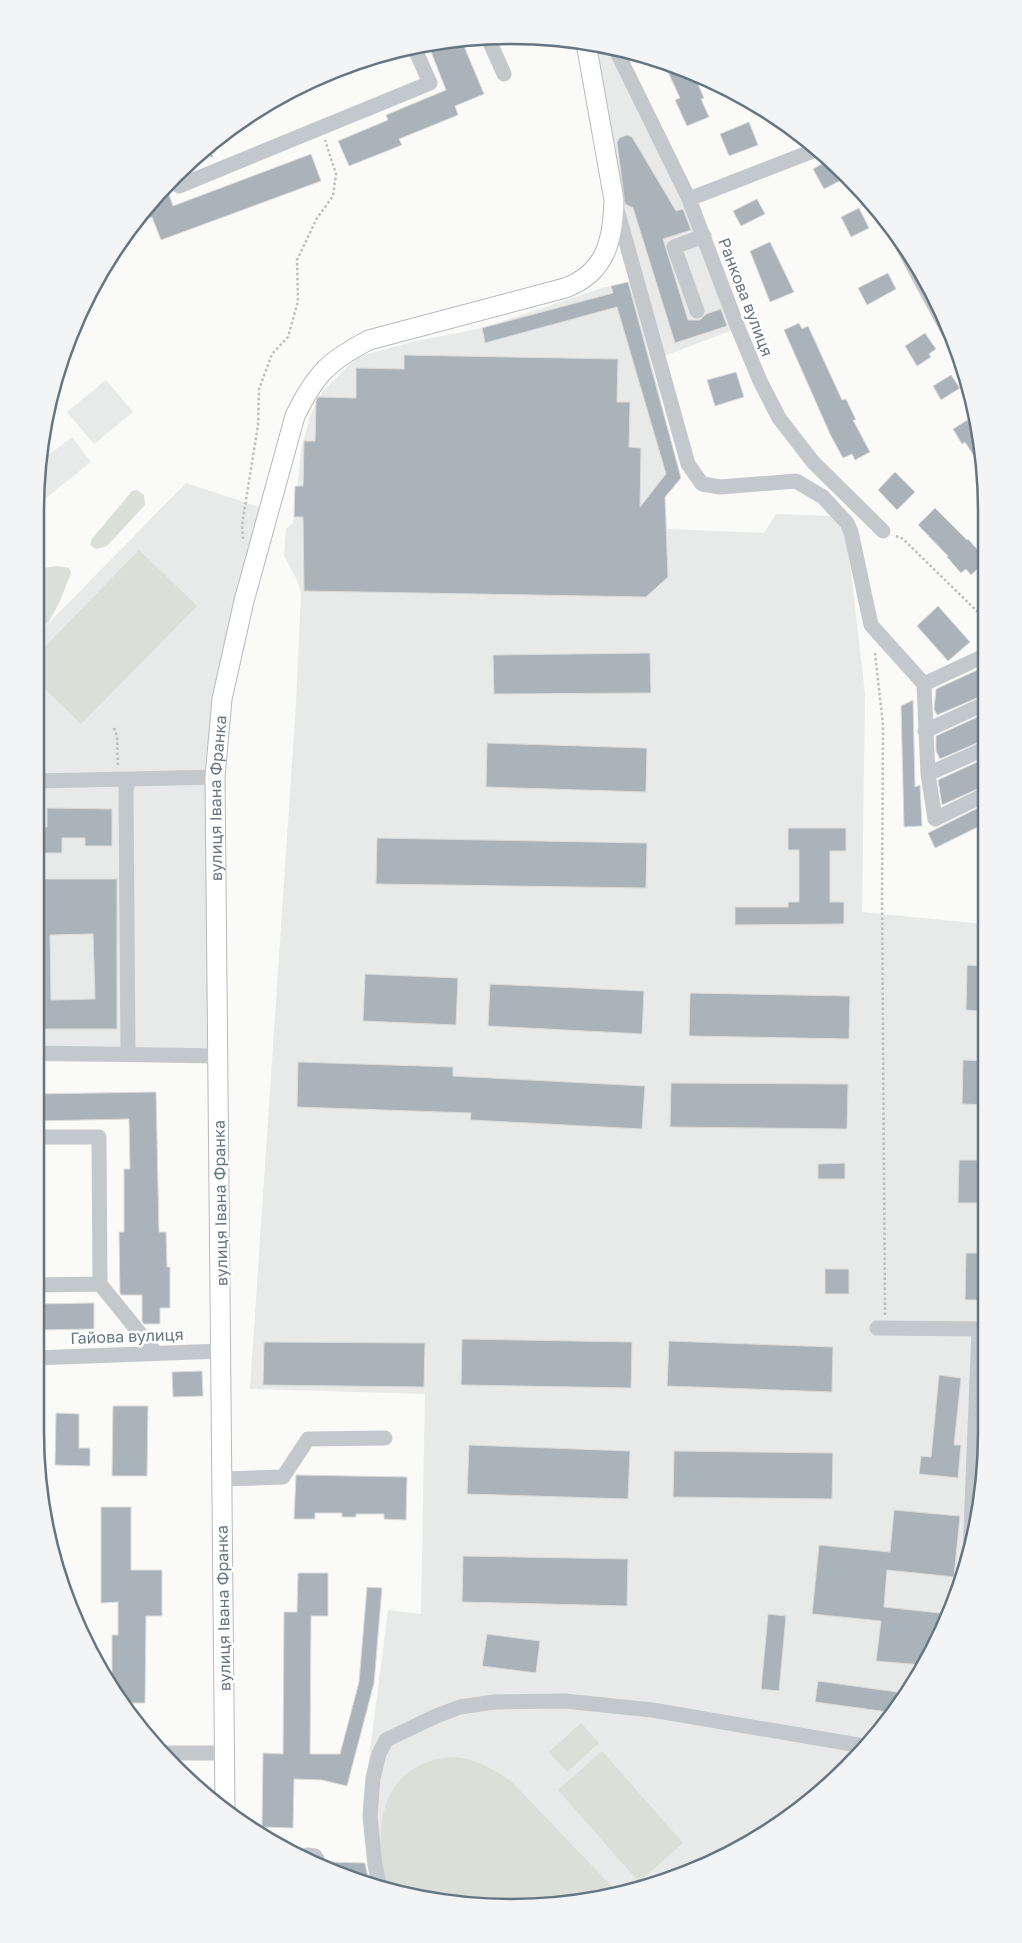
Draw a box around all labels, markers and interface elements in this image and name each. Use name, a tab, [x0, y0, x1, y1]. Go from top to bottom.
street label: Ранкова вулиця	[714, 235, 778, 359]
street label: вулиця Івана Франка	[205, 714, 231, 881]
street label: вулиця Івана Франка	[209, 1120, 231, 1286]
street label: Гайова вулиця	[70, 1324, 184, 1348]
street label: вулиця Івана Франка	[212, 1525, 234, 1691]

